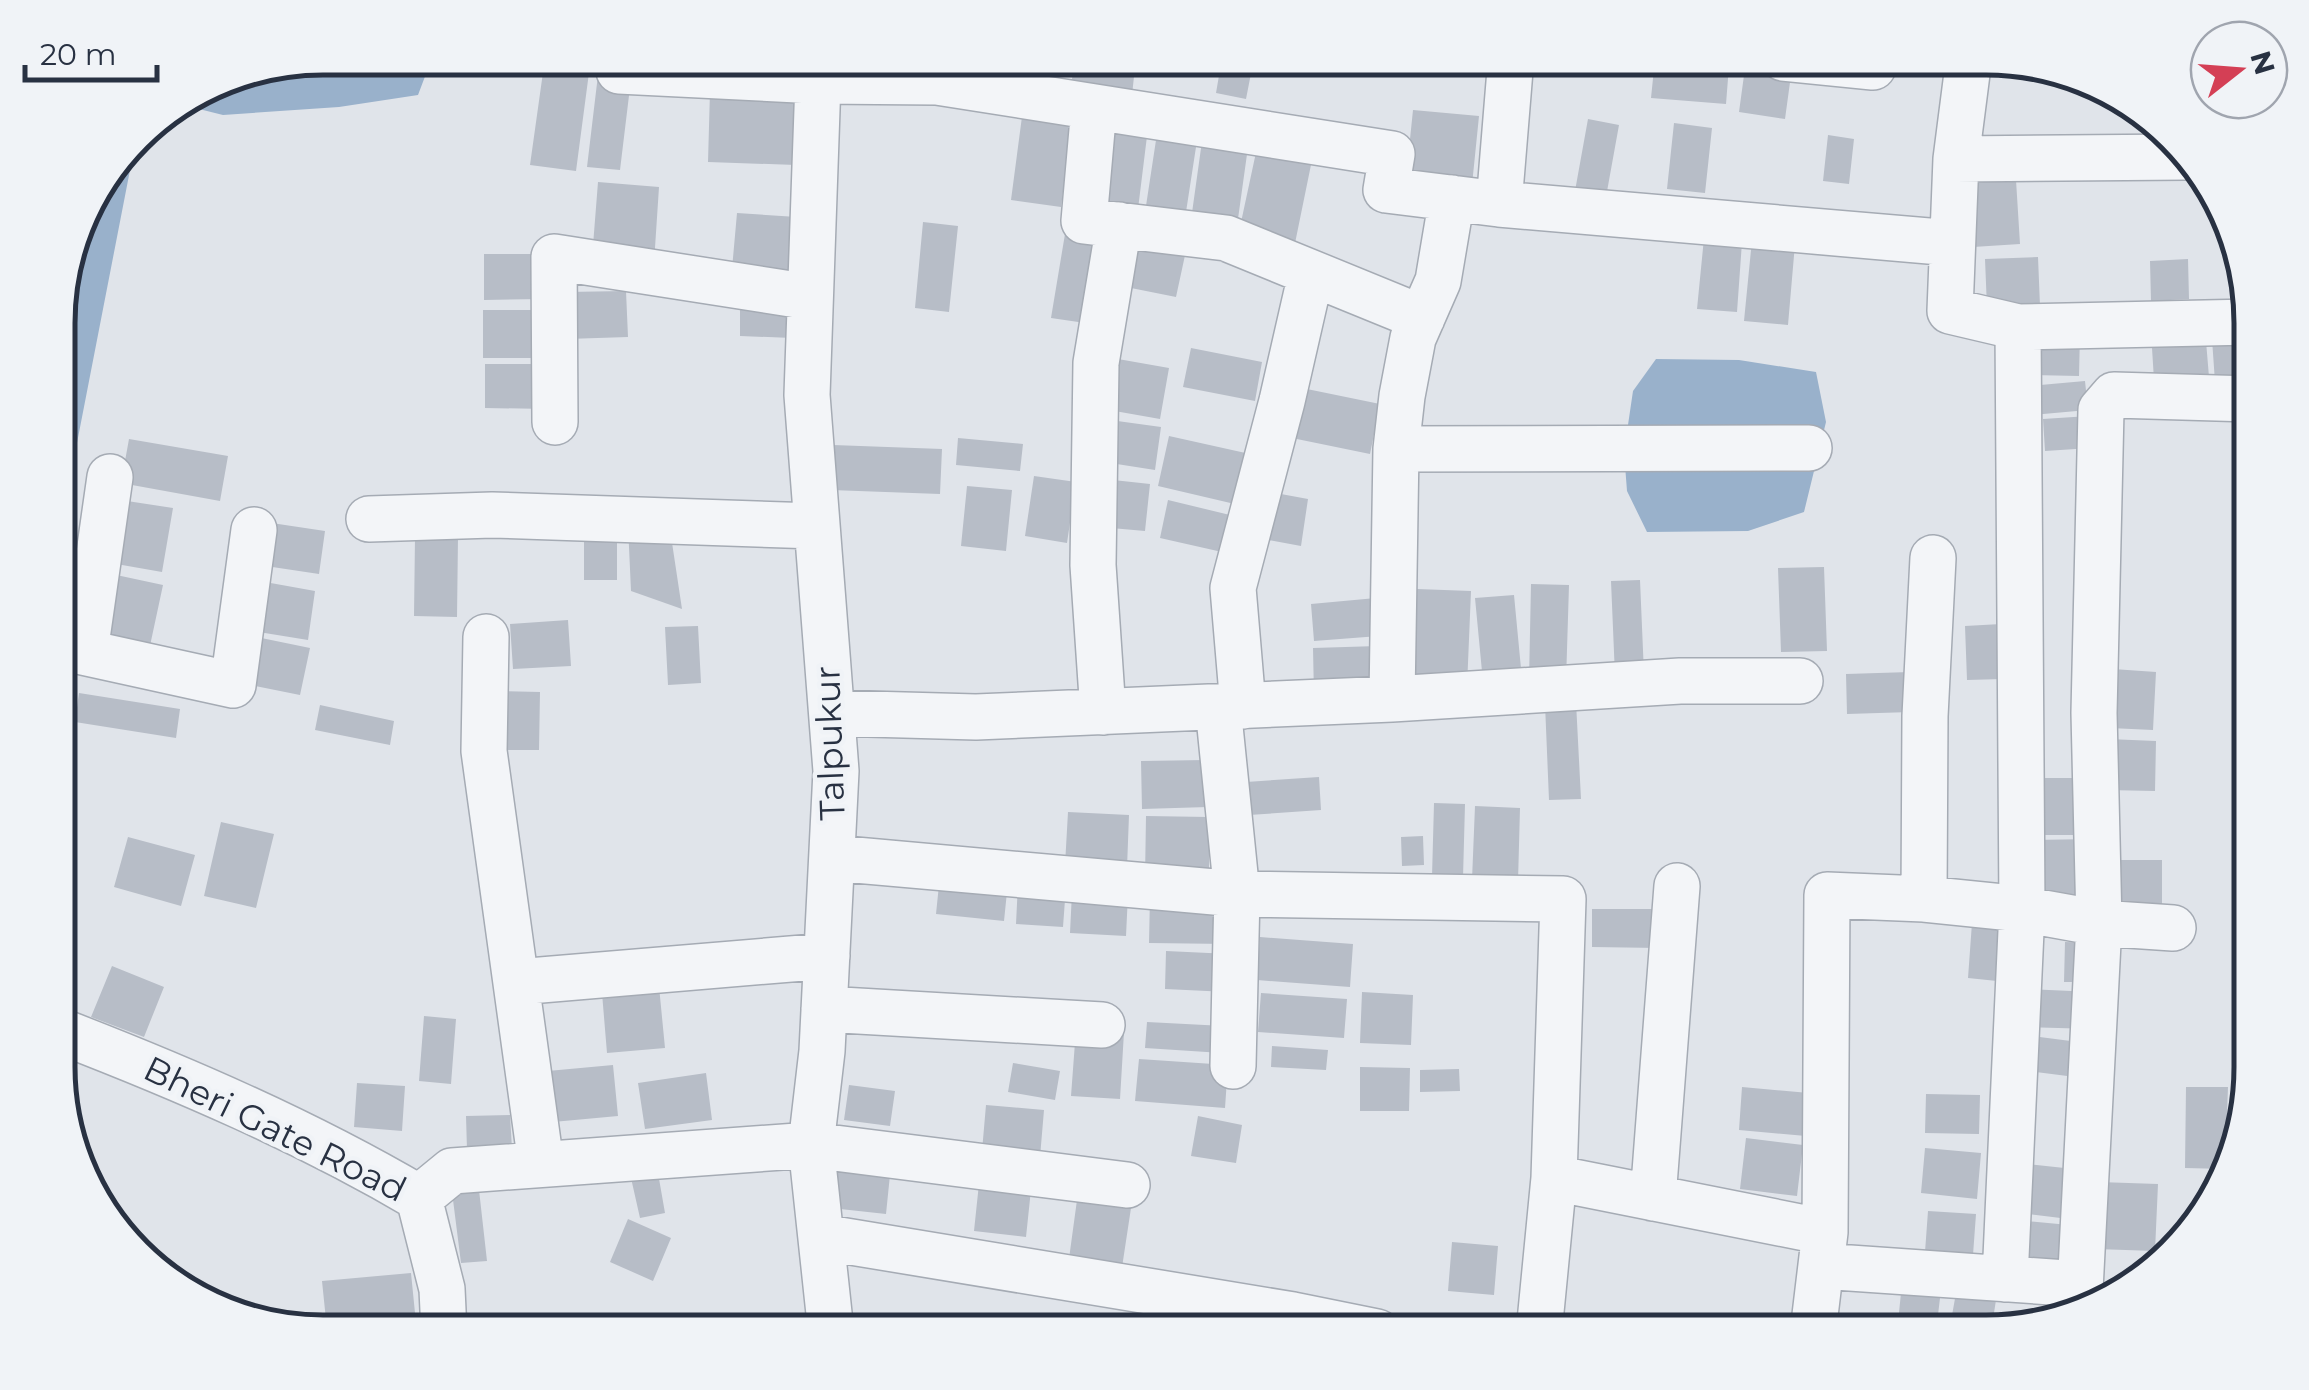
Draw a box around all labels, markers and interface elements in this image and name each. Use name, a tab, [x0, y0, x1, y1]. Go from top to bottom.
scale bar	[25, 20, 158, 82]
north arrow	[2189, 20, 2289, 120]
text: 20 m	[40, 36, 117, 73]
text: N	[2243, 47, 2282, 78]
street label: Talpukur	[805, 665, 854, 821]
street label: Bheri Gate Road	[137, 1046, 413, 1211]

